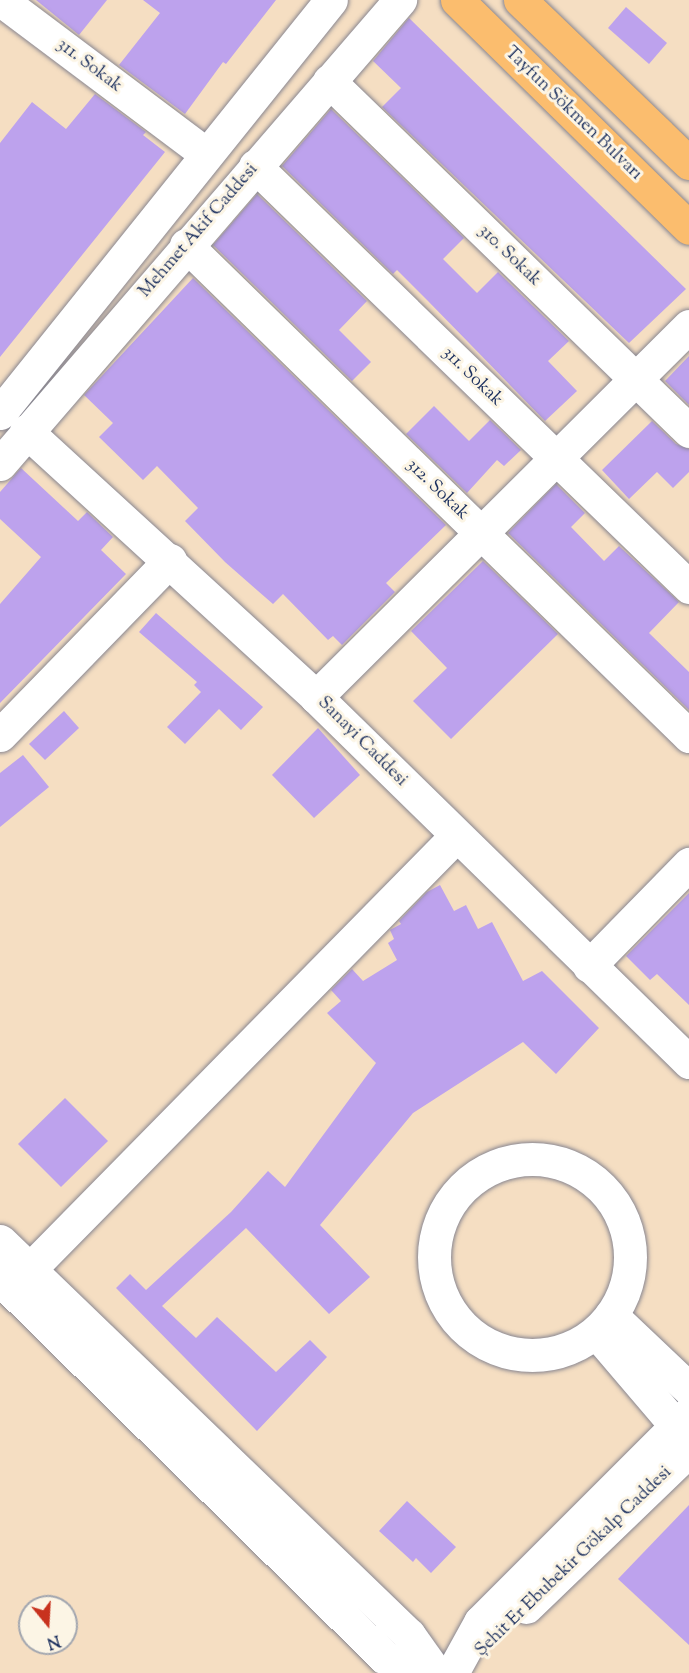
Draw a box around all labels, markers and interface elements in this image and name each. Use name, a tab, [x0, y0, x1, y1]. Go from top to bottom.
street label: 311. Sokak	[52, 34, 126, 98]
street label: Tayfun Sökmen Bulvarı	[500, 43, 646, 185]
street label: Mehmet Akif Caddesi	[135, 160, 263, 302]
street label: 310. Sokak	[473, 221, 545, 291]
street label: 311. Sokak	[437, 343, 507, 411]
street label: 312. Sokak	[401, 455, 473, 525]
street label: Sanayi Caddesi	[312, 692, 412, 792]
street label: Şehit Er Ebubekir Gökalp Caddesi	[471, 1462, 677, 1662]
north arrow	[18, 1595, 78, 1655]
text: N	[43, 1628, 63, 1654]

